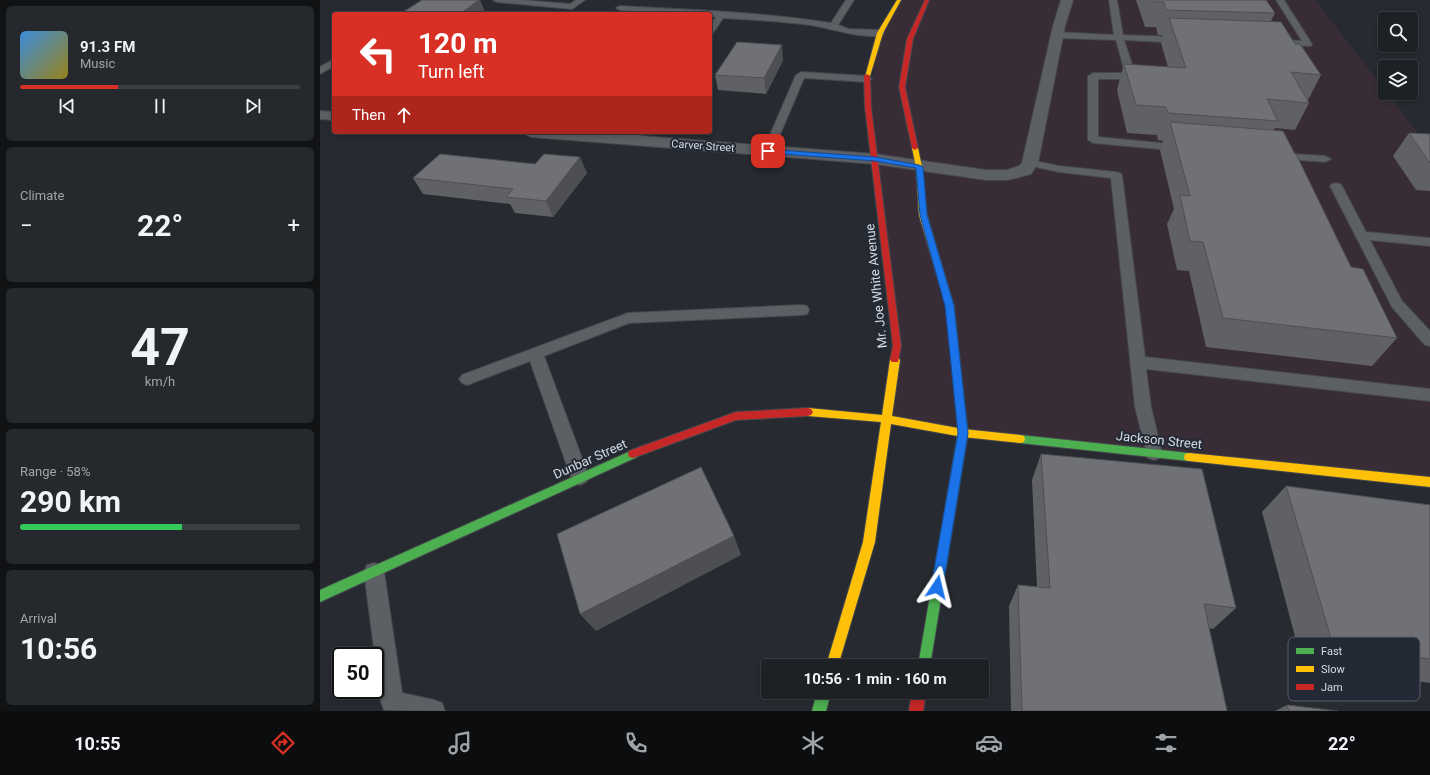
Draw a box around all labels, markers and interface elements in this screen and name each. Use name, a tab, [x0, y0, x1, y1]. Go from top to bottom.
map controls	[1378, 12, 1418, 100]
button: search	[1378, 12, 1418, 52]
text: 120 m	[418, 27, 497, 60]
icon: left	[352, 28, 404, 80]
text: 91.3 FM	[80, 38, 135, 56]
text: Music	[80, 56, 115, 71]
button: layers	[1378, 60, 1418, 100]
text: Turn left	[418, 61, 484, 82]
icon: previous	[56, 95, 78, 117]
icon: pause	[149, 95, 171, 117]
icon: next	[242, 95, 264, 117]
icon: ahead	[393, 104, 415, 126]
text: Then	[352, 106, 385, 124]
pin	[751, 134, 785, 168]
street label: Carver Street	[671, 137, 736, 155]
icon: arrive	[757, 140, 779, 162]
text: Climate	[20, 188, 64, 203]
text: 22°	[137, 208, 183, 243]
text: −	[20, 213, 33, 238]
text: +	[288, 213, 300, 238]
street label: Mr. Joe White Avenue	[862, 223, 890, 349]
text: 47	[130, 317, 190, 378]
text: km/h	[145, 374, 175, 389]
street label: Jackson Street	[1115, 428, 1203, 452]
street label: Dunbar Street	[551, 436, 629, 482]
text: Range · 58%	[20, 464, 90, 479]
text: 290 km	[20, 484, 121, 519]
position arrow	[916, 566, 958, 608]
text: Arrival	[20, 611, 57, 626]
text: 10:56	[20, 631, 97, 666]
legend	[1288, 637, 1420, 701]
text: Fast	[1321, 645, 1343, 658]
speed limit sign: 50	[332, 647, 384, 699]
text: Slow	[1321, 663, 1345, 676]
text: 10:56 · 1 min · 160 m	[804, 670, 946, 688]
text: Jam	[1321, 681, 1343, 694]
icon: directions	[269, 729, 297, 757]
icon: music	[446, 729, 474, 757]
icon: phone	[622, 729, 650, 757]
icon: climate	[799, 729, 827, 757]
icon: car	[975, 729, 1003, 757]
icon: filters	[1152, 729, 1180, 757]
text: 10:55	[74, 733, 121, 754]
text: 22°	[1328, 733, 1356, 754]

